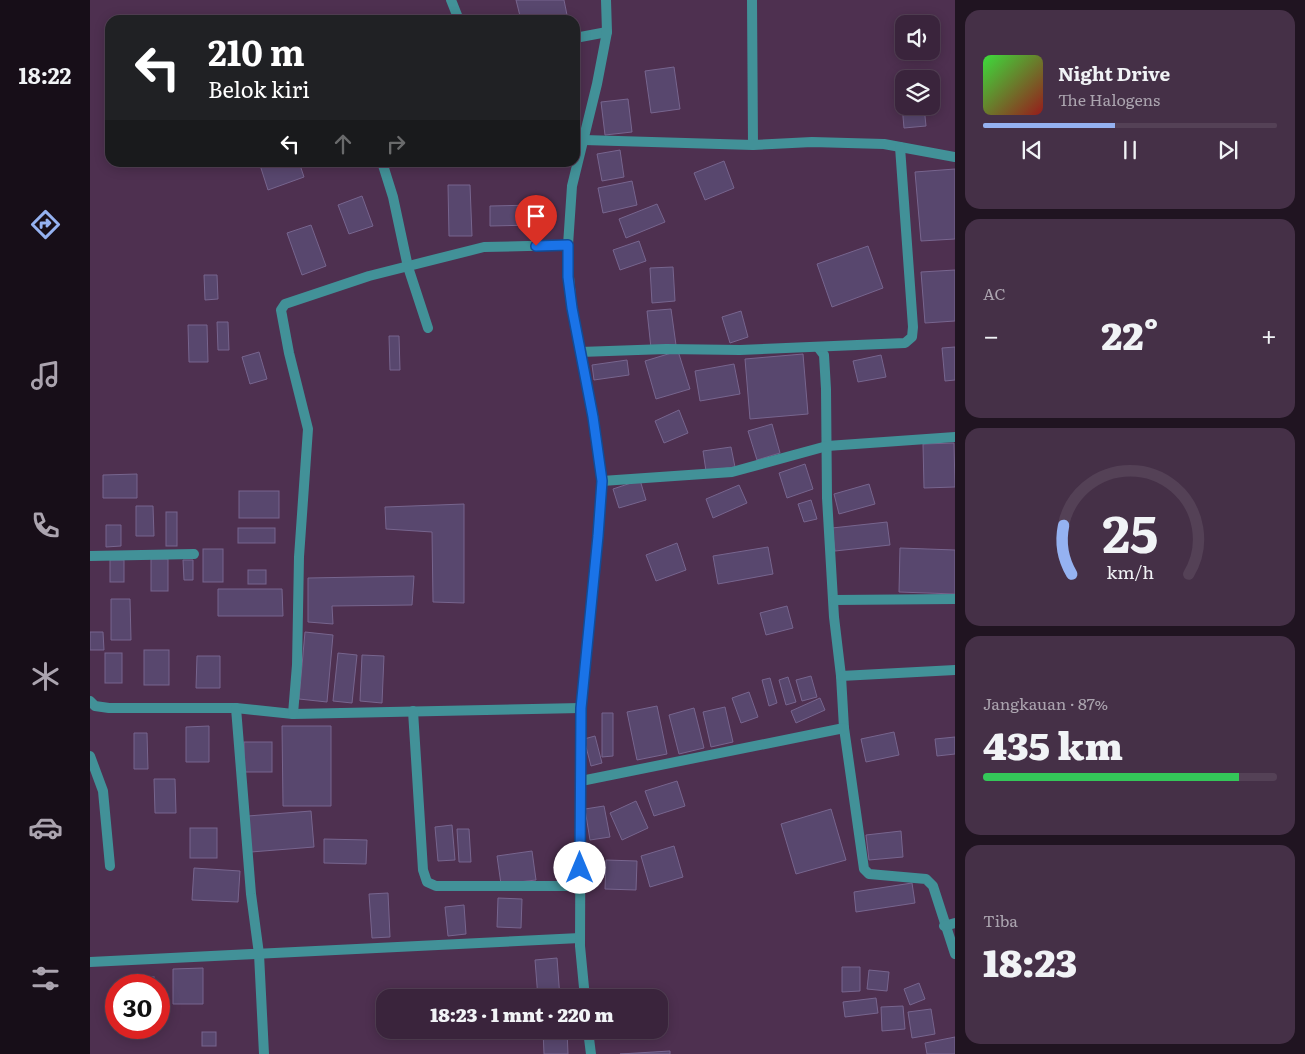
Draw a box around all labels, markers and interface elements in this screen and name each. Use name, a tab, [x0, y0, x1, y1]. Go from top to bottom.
map controls	[895, 15, 940, 115]
button: sound	[895, 15, 940, 60]
text: 210 m	[208, 25, 305, 77]
icon: left	[125, 35, 190, 100]
text: 18:22	[19, 58, 71, 91]
text: Night Drive	[1058, 59, 1170, 87]
button: layers	[895, 70, 940, 115]
text: Belok kiri	[208, 72, 310, 105]
text: The Halogens	[1058, 87, 1160, 111]
icon: left	[276, 130, 304, 158]
icon: ahead	[329, 130, 357, 158]
icon: right	[382, 130, 410, 158]
icon: previous	[1018, 136, 1046, 164]
icon: pause	[1116, 136, 1144, 164]
icon: next	[1214, 136, 1242, 164]
pin	[515, 195, 557, 246]
icon: arrive	[522, 202, 550, 230]
icon: directions	[28, 207, 63, 242]
text: AC	[983, 281, 1006, 305]
text: 22°	[1101, 305, 1159, 362]
text: −	[983, 313, 999, 355]
text: +	[1261, 313, 1277, 355]
icon: music	[28, 358, 63, 393]
text: 25	[1102, 492, 1158, 569]
icon: phone	[28, 508, 63, 543]
text: km/h	[1106, 558, 1154, 585]
icon: climate	[28, 659, 63, 694]
text: Jangkauan · 87%	[983, 691, 1108, 715]
text: 435 km	[983, 715, 1123, 772]
icon: car	[28, 810, 63, 845]
position arrow	[553, 841, 605, 893]
text: Tiba	[983, 908, 1018, 932]
text: 18:23	[983, 932, 1077, 989]
icon: filters	[28, 961, 63, 996]
speed limit sign: 30	[105, 974, 170, 1039]
text: 18:23 · 1 mnt · 220 m	[430, 1000, 614, 1028]

